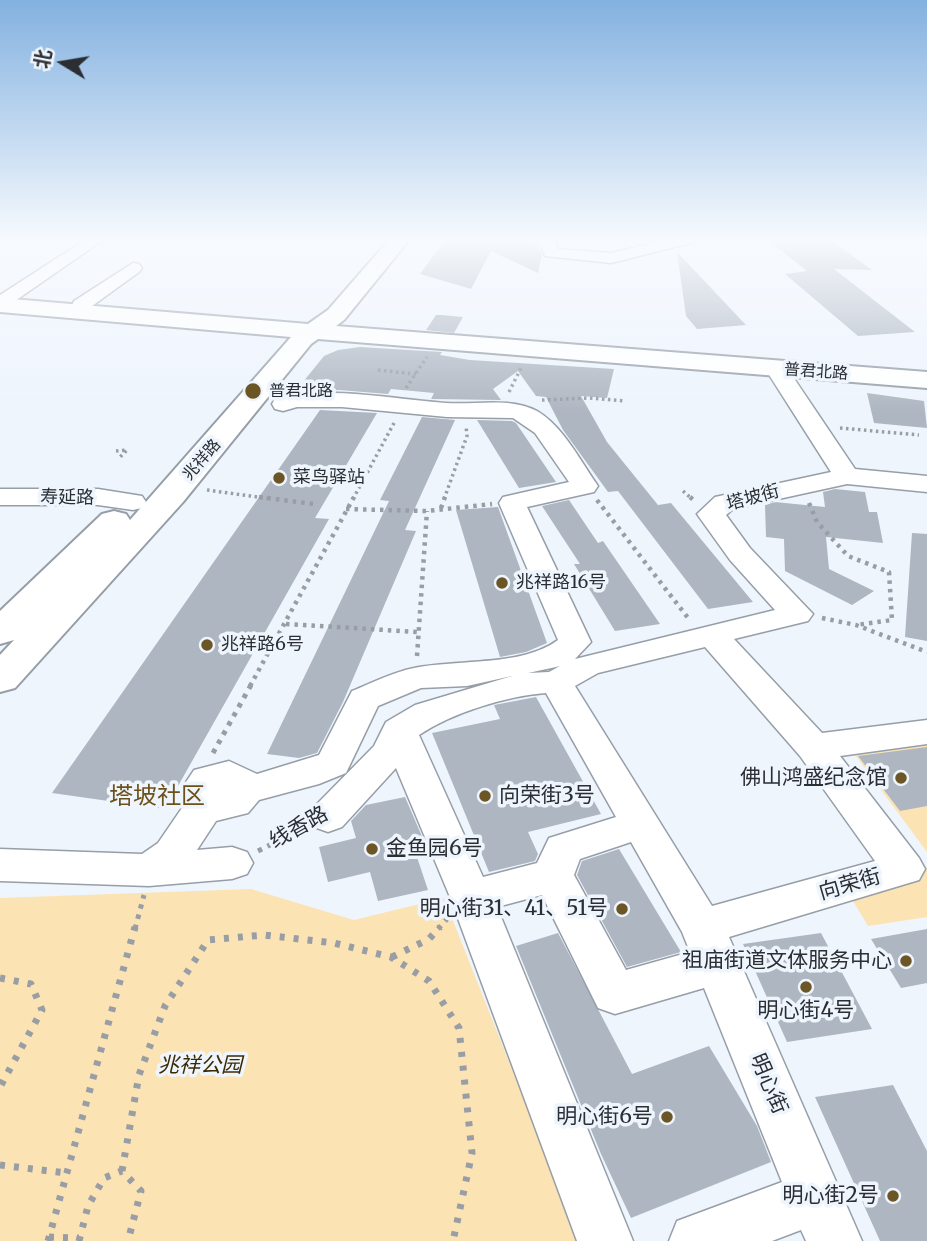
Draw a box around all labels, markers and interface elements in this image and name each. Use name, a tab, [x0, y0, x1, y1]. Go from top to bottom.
north arrow	[28, 28, 98, 98]
text: 北	[29, 47, 56, 71]
street label: 普君北路	[783, 360, 849, 384]
marker: 普君北路	[243, 381, 263, 401]
place label: 普君北路	[269, 381, 333, 401]
street label: 兆祥路	[179, 436, 225, 484]
place label: 菜鸟驿站	[293, 467, 365, 489]
marker: 菜鸟驿站	[271, 470, 287, 486]
street label: 塔坡街	[724, 481, 782, 515]
street label: 寿延路	[40, 487, 94, 509]
place label: 兆祥路16号	[516, 572, 606, 594]
marker: 兆祥路16号	[494, 575, 510, 591]
place label: 兆祥路6号	[221, 634, 304, 656]
marker: 兆祥路6号	[199, 637, 215, 653]
place label: 佛山鸿盛纪念馆	[740, 765, 887, 791]
marker: 佛山鸿盛纪念馆	[893, 770, 909, 786]
district label: 塔坡社区	[109, 783, 205, 811]
place label: 向荣街3号	[499, 783, 595, 809]
marker: 向荣街3号	[477, 788, 493, 804]
street label: 线香路	[265, 802, 333, 854]
place label: 金鱼园6号	[386, 836, 483, 862]
marker: 金鱼园6号	[364, 841, 380, 857]
street label: 向荣街	[816, 864, 884, 906]
place label: 明心街31、41、51号	[420, 896, 608, 922]
marker: 明心街31、41、51号	[614, 901, 630, 917]
place label: 祖庙街道文体服务中心	[682, 948, 892, 974]
marker: 祖庙街道文体服务中心	[898, 953, 914, 969]
marker: 明心街4号	[798, 979, 814, 995]
place label: 明心街4号	[758, 998, 854, 1024]
street label: 明心街	[744, 1050, 792, 1118]
park label: 兆祥公园	[158, 1053, 242, 1079]
place label: 明心街6号	[556, 1104, 653, 1130]
marker: 明心街6号	[659, 1109, 675, 1125]
place label: 明心街2号	[783, 1183, 879, 1209]
marker: 明心街2号	[885, 1188, 901, 1204]

